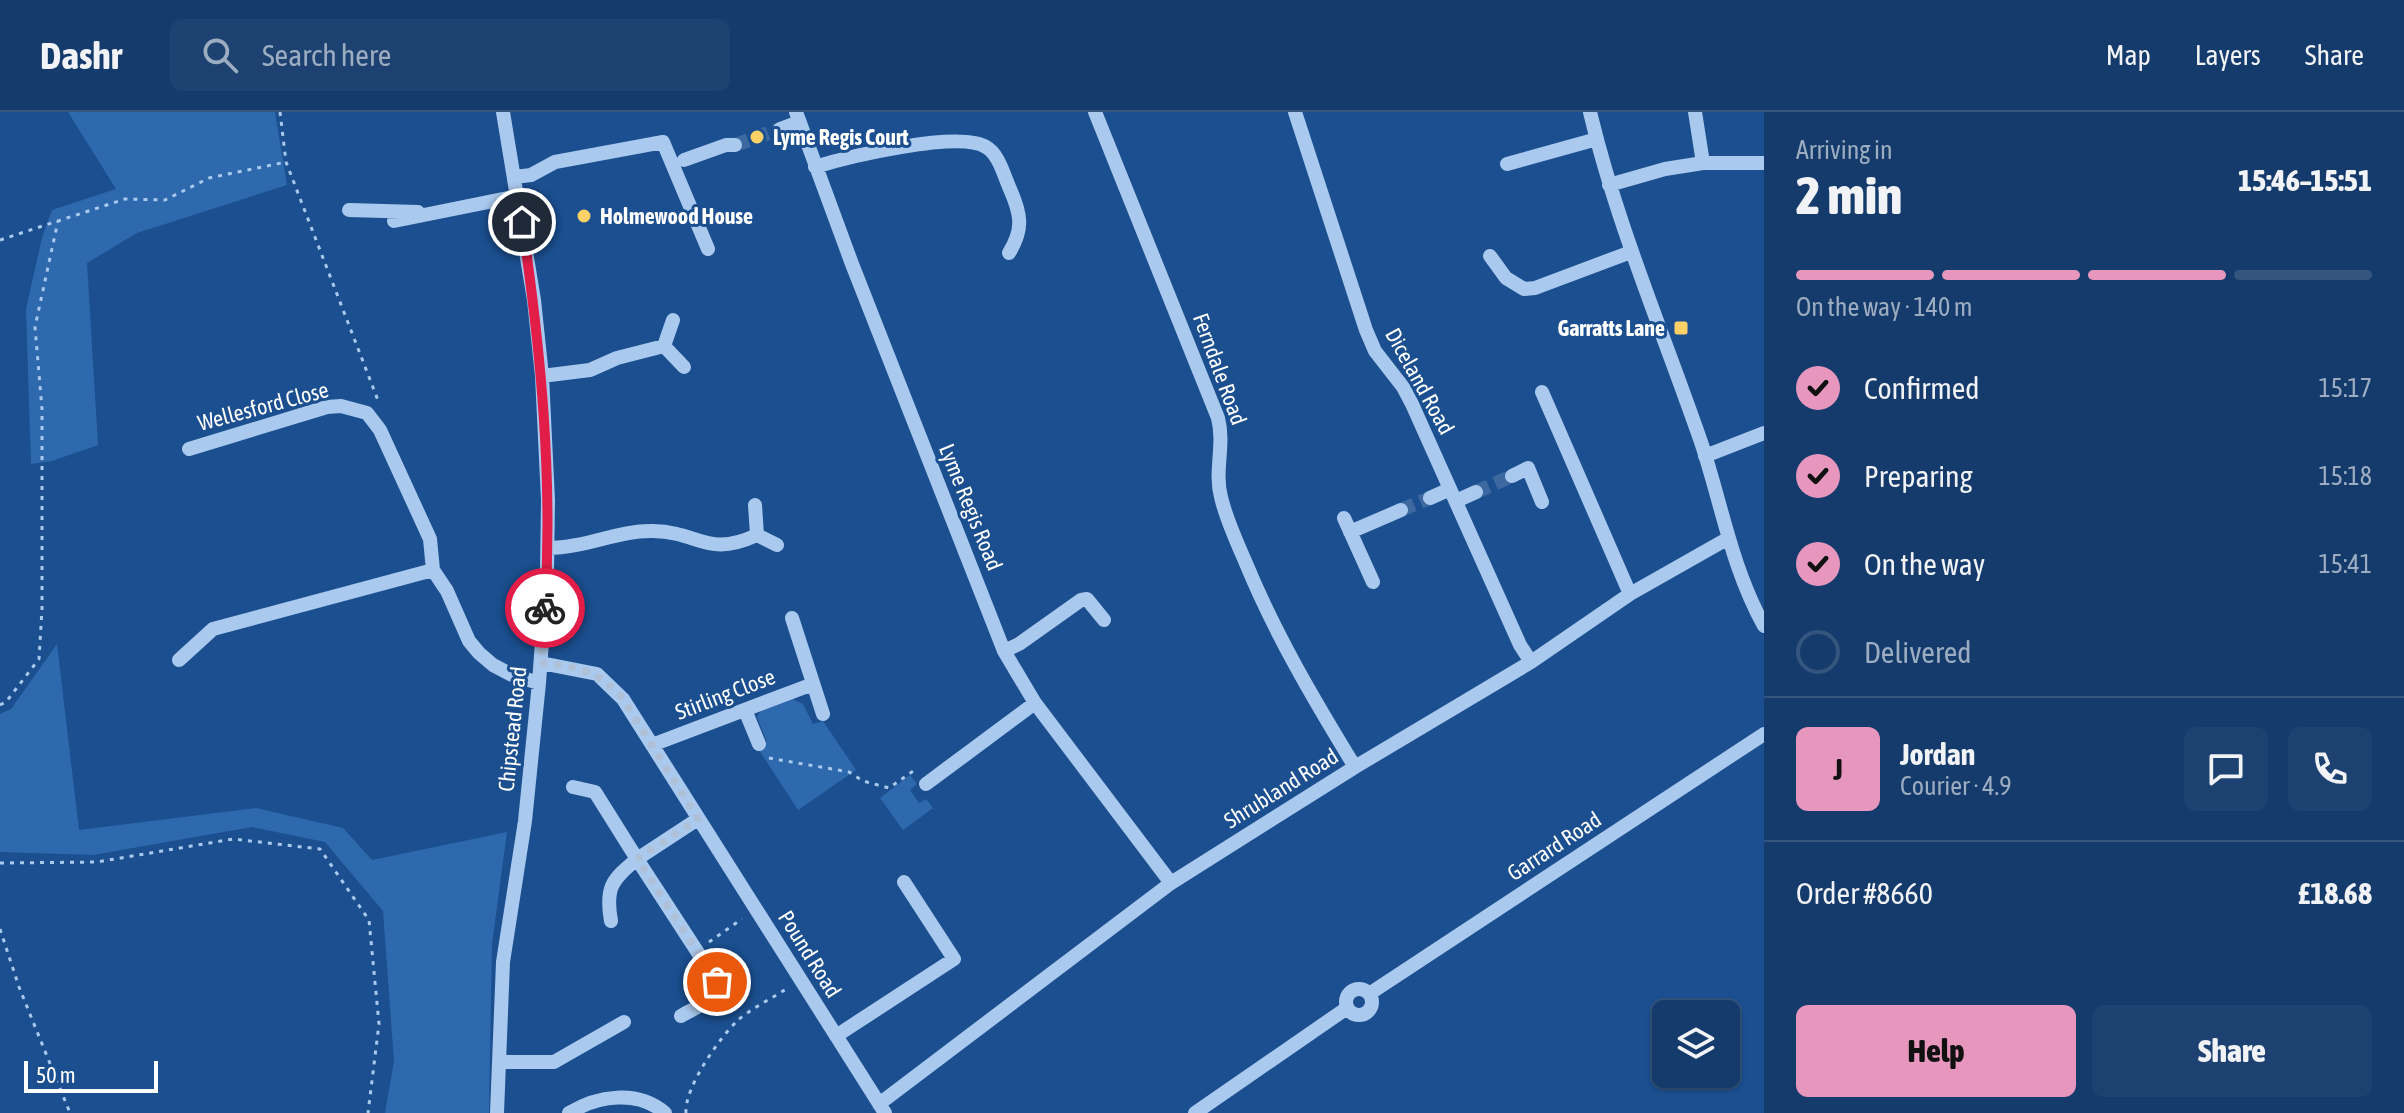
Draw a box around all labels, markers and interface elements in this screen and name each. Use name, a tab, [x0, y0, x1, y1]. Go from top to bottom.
search box	[170, 19, 730, 91]
icon: search	[198, 33, 242, 77]
text: Dashr	[40, 34, 122, 77]
text: Search here	[262, 38, 391, 72]
text: Map	[2106, 39, 2151, 71]
text: Layers	[2195, 39, 2261, 71]
text: Share	[2305, 39, 2364, 71]
place label: Lyme Regis Court	[773, 124, 909, 150]
marker: Lyme Regis Court	[748, 128, 766, 146]
text: Arriving in	[1796, 135, 1893, 165]
text: 15:46–15:51	[2238, 163, 2372, 197]
text: 2 min	[1796, 165, 1902, 225]
pin	[488, 188, 556, 256]
icon: home	[500, 200, 544, 244]
place label: Holmewood House	[600, 203, 753, 229]
marker: Holmewood House	[575, 207, 593, 225]
text: On the way · 140 m	[1796, 292, 1973, 322]
street label: Ferndale Road	[1188, 310, 1252, 428]
place label: Garratts Lane	[1557, 315, 1665, 341]
marker: Garratts Lane	[1672, 319, 1690, 337]
street label: Diceland Road	[1380, 323, 1460, 439]
icon: check	[1796, 366, 1840, 410]
text: Confirmed	[1864, 371, 1979, 405]
text: 15:17	[2318, 373, 2372, 403]
street label: Wellesford Close	[195, 376, 331, 436]
street label: Lyme Regis Road	[934, 440, 1008, 574]
icon: check	[1796, 454, 1840, 498]
text: Preparing	[1864, 459, 1973, 493]
text: 15:18	[2318, 461, 2372, 491]
icon: check	[1796, 542, 1840, 586]
text: On the way	[1864, 547, 1985, 581]
text: 15:41	[2318, 549, 2372, 579]
courier	[505, 568, 585, 648]
icon: bike	[523, 586, 567, 630]
text: Delivered	[1864, 635, 1972, 669]
street label: Stirling Close	[671, 663, 779, 725]
street label: Chipstead Road	[493, 665, 531, 793]
button: chat	[2184, 727, 2268, 811]
button: phone	[2288, 727, 2372, 811]
text: Jordan	[1900, 737, 1975, 771]
street label: Shrubland Road	[1219, 743, 1343, 833]
text: J	[1833, 752, 1843, 786]
text: Courier · 4.9	[1900, 771, 2011, 801]
street label: Garrard Road	[1502, 806, 1606, 886]
text: Order #8660	[1796, 876, 1933, 910]
text: £18.68	[2298, 876, 2372, 910]
street label: Pound Road	[773, 906, 847, 1002]
pin	[683, 948, 751, 1016]
icon: bag	[695, 960, 739, 1004]
map controls	[1652, 1000, 1740, 1088]
button: layers	[1652, 1000, 1740, 1088]
button: Help	[1796, 1005, 2076, 1097]
button: Share	[2092, 1005, 2372, 1097]
scale bar	[24, 1057, 158, 1093]
text: 50 m	[36, 1062, 76, 1088]

